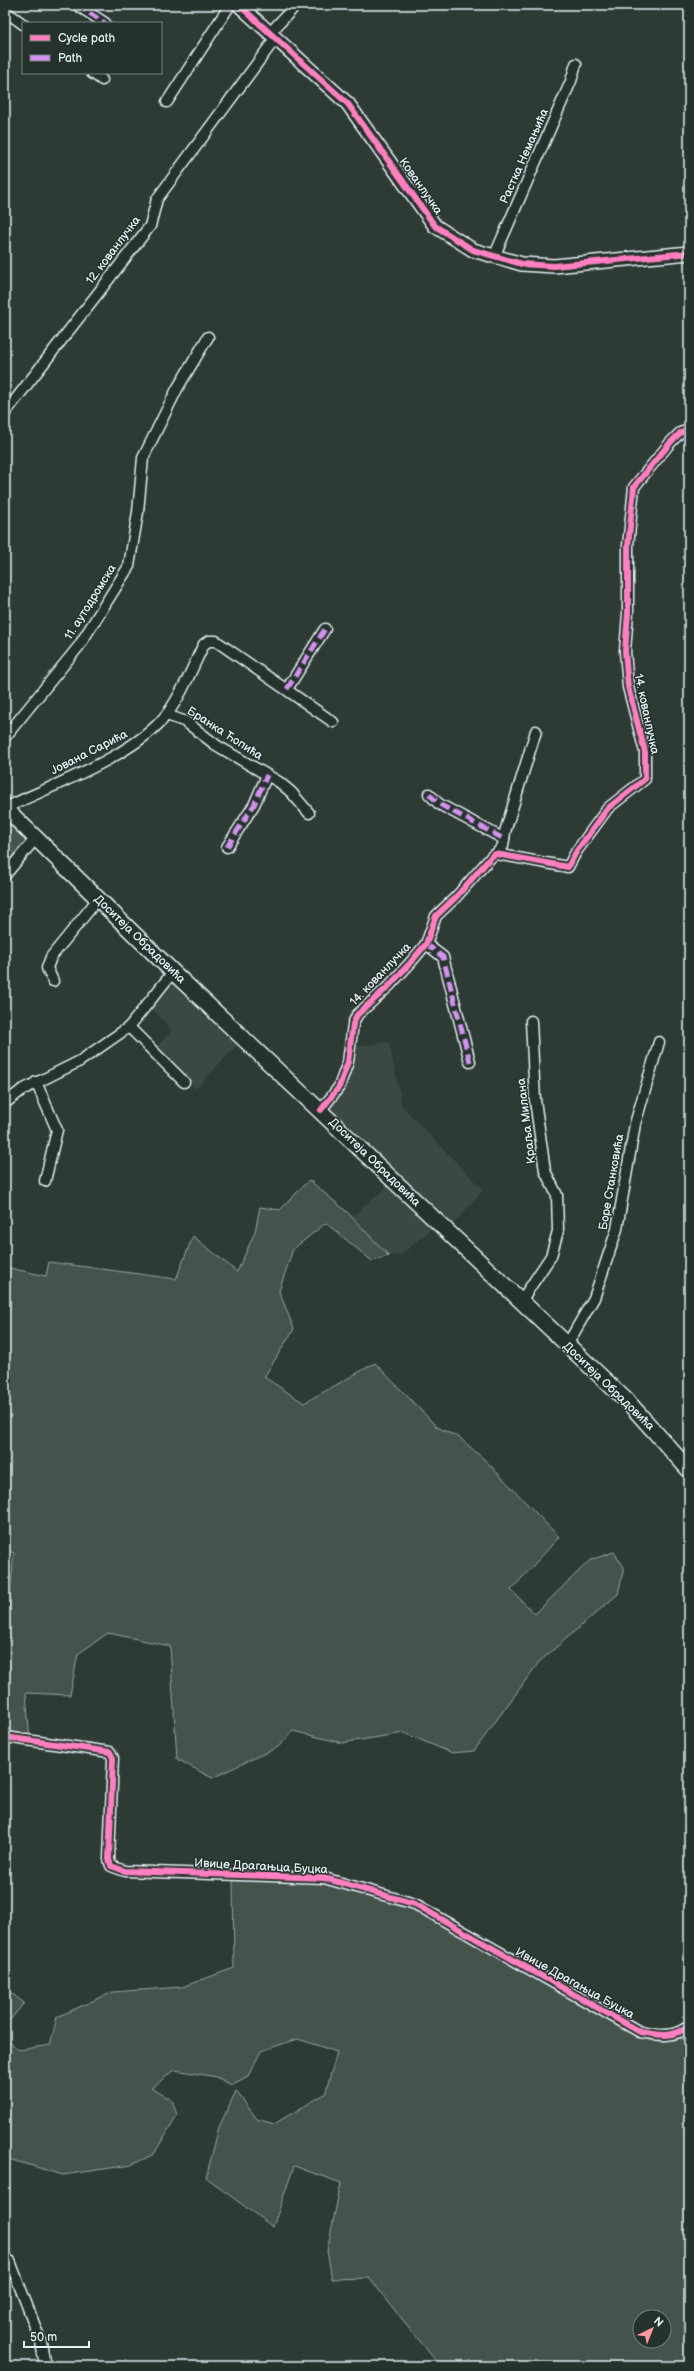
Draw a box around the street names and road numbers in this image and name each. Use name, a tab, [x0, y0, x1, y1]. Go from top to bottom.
street label: Растка Немањића	[497, 106, 552, 206]
street label: Кованлучка	[396, 155, 446, 218]
street label: 12. кованлучка	[83, 213, 144, 287]
street label: 11. аутодромска	[61, 562, 120, 643]
street label: 14. кованлучка	[631, 672, 662, 756]
street label: Бранка Ћопића	[184, 703, 265, 763]
street label: Јована Сарића	[48, 727, 130, 778]
street label: Доситеја Обрадовића	[91, 892, 189, 987]
street label: 14. кованлучка	[346, 940, 414, 1009]
street label: Краља Милана	[514, 1077, 539, 1165]
street label: Доситеја Обрадовића	[326, 1115, 424, 1210]
street label: Боре Станковића	[596, 1133, 627, 1231]
street label: Доситеја Обрадовића	[560, 1339, 658, 1434]
street label: Ивице Драгањца Буцка	[194, 1856, 328, 1877]
street label: Ивице Драгањца Буцка	[513, 1944, 637, 2022]

